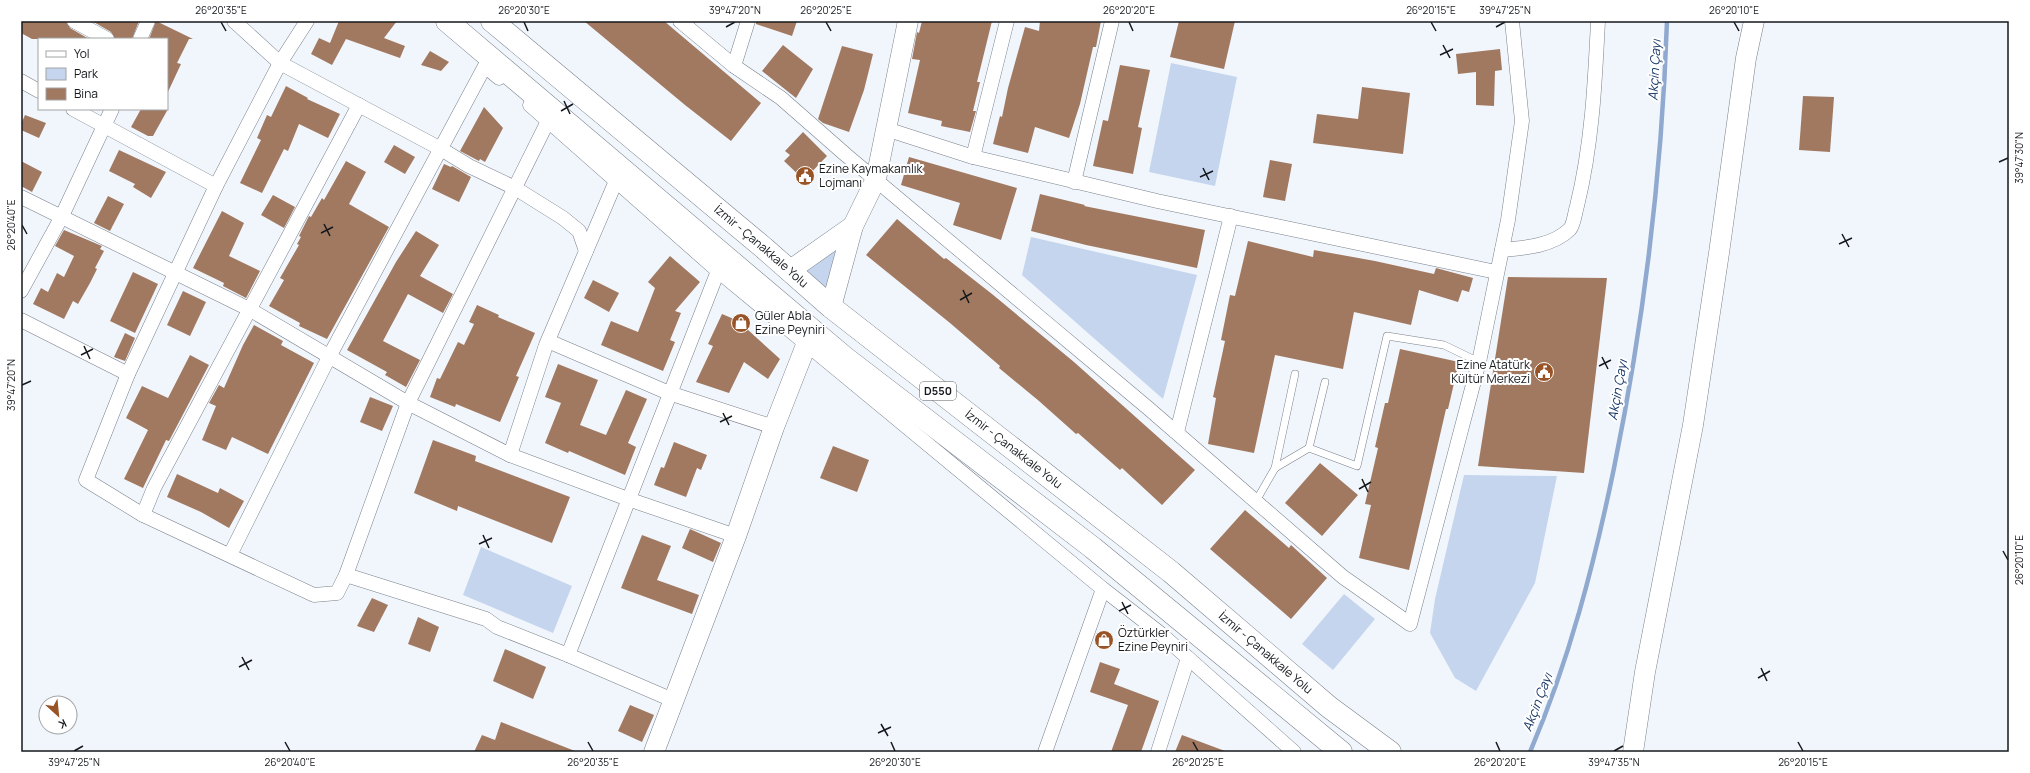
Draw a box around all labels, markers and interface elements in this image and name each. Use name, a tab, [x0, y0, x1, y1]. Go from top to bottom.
text: 26°20'35"E	[195, 3, 247, 17]
text: 26°20'30"E	[498, 3, 550, 17]
text: 39°47'20"N	[709, 3, 761, 17]
text: 26°20'25"E	[800, 3, 852, 17]
text: 26°20'20"E	[1103, 3, 1155, 17]
text: 26°20'15"E	[1406, 3, 1456, 17]
text: 39°47'25"N	[1479, 3, 1531, 17]
text: 26°20'10"E	[1709, 3, 1759, 17]
legend	[38, 38, 168, 110]
water label: Akçin Çayı	[1643, 38, 1665, 101]
text: Yol	[74, 45, 90, 62]
text: Park	[74, 65, 99, 82]
text: Bina	[74, 85, 98, 102]
text: 39°47'30"N	[2012, 132, 2026, 184]
place label: Ezine Kaymakamlık Lojmanı	[819, 160, 923, 191]
public building icon: Ezine Kaymakamlık Lojmanı	[794, 165, 816, 187]
text: 26°20'40"E	[4, 199, 18, 250]
street label: İzmir - Çanakkale Yolu	[711, 201, 812, 291]
place label: Güler Abla Ezine Peyniri	[755, 307, 825, 338]
shop icon: Güler Abla Ezine Peyniri	[730, 312, 752, 334]
place label: Ezine Atatürk Kültür Merkezi	[1451, 356, 1531, 387]
water label: Akçin Çayı	[1603, 357, 1631, 422]
text: 39°47'20"N	[4, 359, 18, 411]
public building icon: Ezine Atatürk Kültür Merkezi	[1533, 361, 1555, 383]
road number: D550	[920, 382, 956, 400]
street label: İzmir - Çanakkale Yolu	[962, 406, 1066, 492]
text: 26°20'10"E	[2012, 535, 2026, 585]
street label: İzmir - Çanakkale Yolu	[1215, 607, 1317, 698]
place label: Öztürkler Ezine Peyniri	[1118, 624, 1188, 655]
shop icon: Öztürkler Ezine Peyniri	[1093, 629, 1115, 651]
water label: Akçin Çayı	[1518, 669, 1557, 734]
north arrow	[38, 695, 78, 735]
text: K	[55, 716, 69, 733]
text: 39°47'25"N	[48, 755, 100, 769]
text: 26°20'40"E	[265, 755, 316, 769]
text: 26°20'35"E	[567, 755, 619, 769]
text: 26°20'30"E	[869, 755, 921, 769]
text: 26°20'25"E	[1172, 755, 1224, 769]
text: 26°20'20"E	[1474, 755, 1526, 769]
text: 39°47'35"N	[1588, 755, 1640, 769]
text: 26°20'15"E	[1778, 755, 1828, 769]

